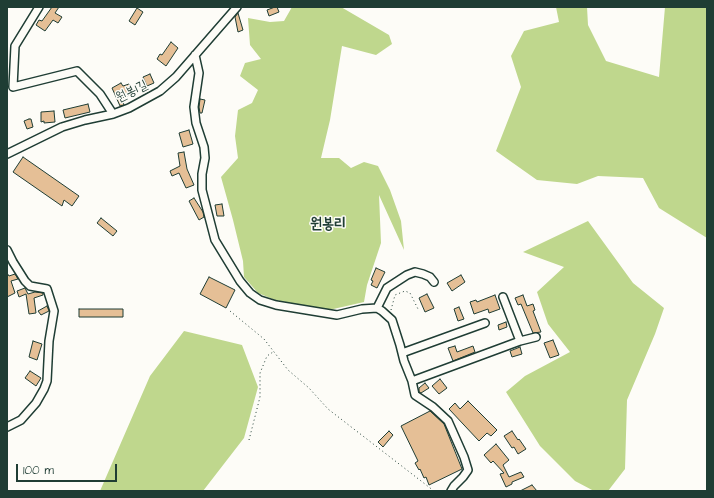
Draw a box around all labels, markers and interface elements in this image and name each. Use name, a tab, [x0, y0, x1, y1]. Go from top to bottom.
street label: 원봉1길	[114, 78, 150, 106]
district label: 원봉리	[310, 216, 346, 234]
scale bar	[18, 456, 119, 482]
text: 100 m	[23, 462, 54, 479]

